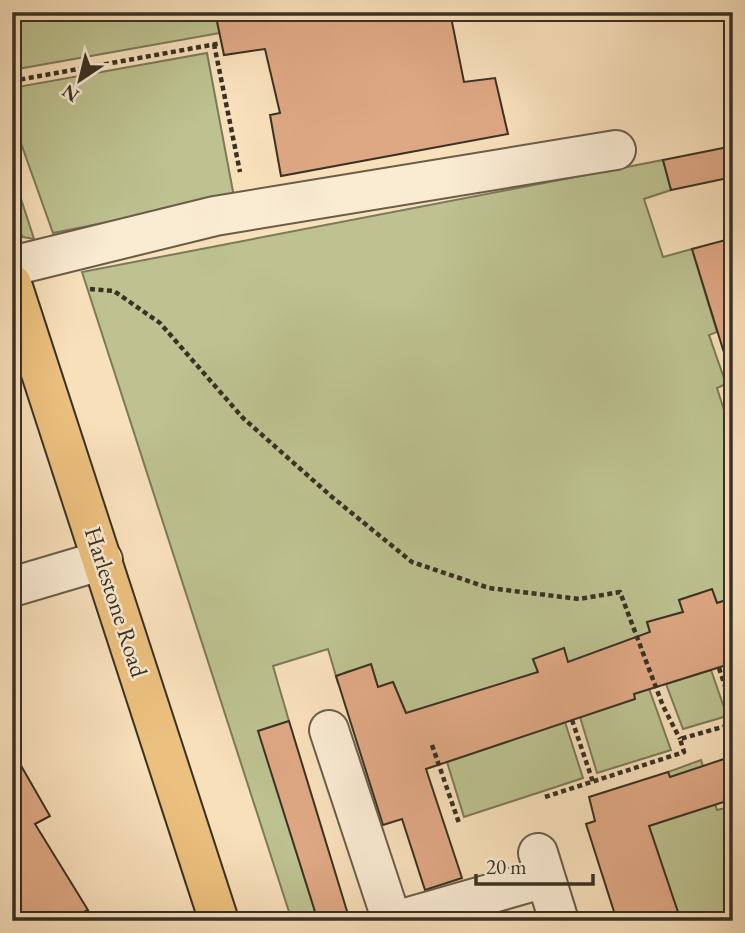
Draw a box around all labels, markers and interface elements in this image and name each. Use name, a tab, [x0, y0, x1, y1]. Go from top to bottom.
north arrow	[46, 46, 116, 116]
text: N	[57, 79, 84, 108]
street label: Harlestone Road	[78, 523, 156, 682]
scale bar	[476, 842, 593, 886]
text: 20 m	[486, 853, 527, 880]

